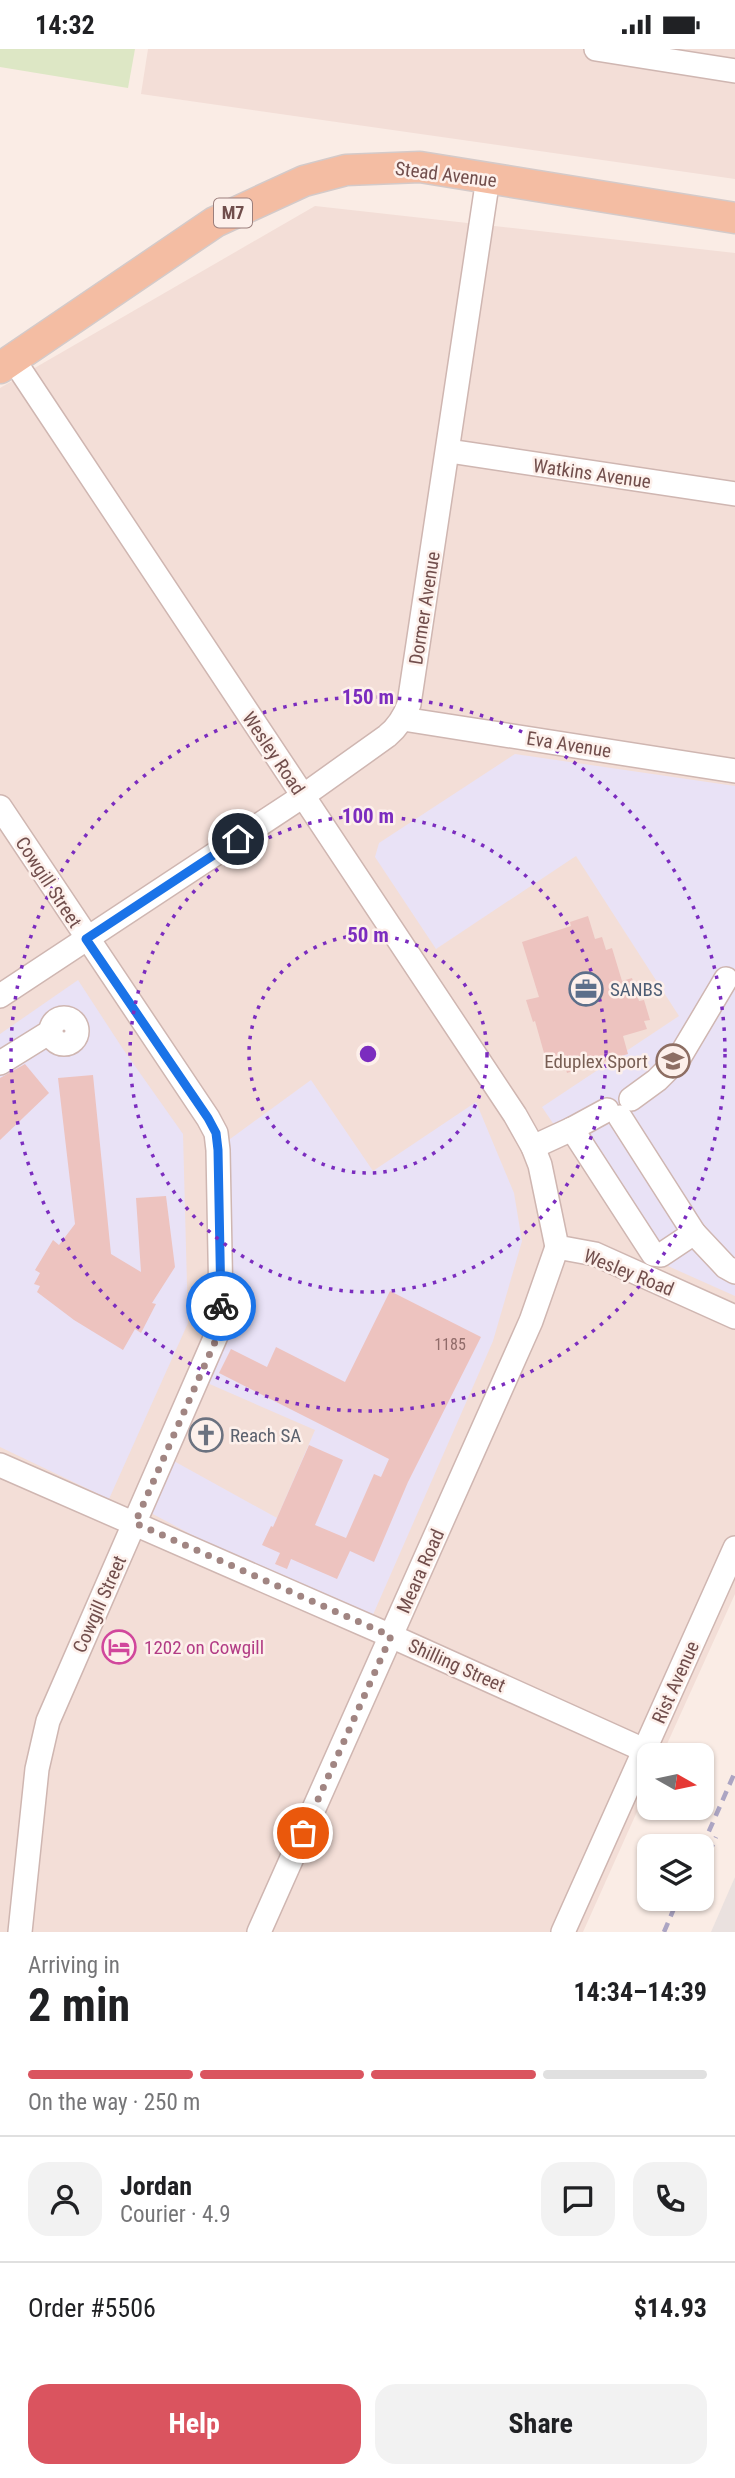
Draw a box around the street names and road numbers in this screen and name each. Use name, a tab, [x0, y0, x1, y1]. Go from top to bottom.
street label: Stead Avenue	[394, 157, 498, 192]
road number: M7	[214, 198, 252, 227]
street label: Watkins Avenue	[532, 454, 652, 493]
street label: Dormer Avenue	[404, 550, 445, 666]
street label: Wesley Road	[237, 707, 310, 799]
street label: Eva Avenue	[525, 726, 613, 763]
street label: Cowgill Street	[11, 832, 87, 932]
street label: Wesley Road	[580, 1244, 677, 1301]
street label: Meara Road	[392, 1526, 449, 1617]
street label: Cowgill Street	[68, 1552, 131, 1656]
street label: Shilling Street	[405, 1634, 509, 1697]
street label: Rist Avenue	[647, 1637, 704, 1727]

